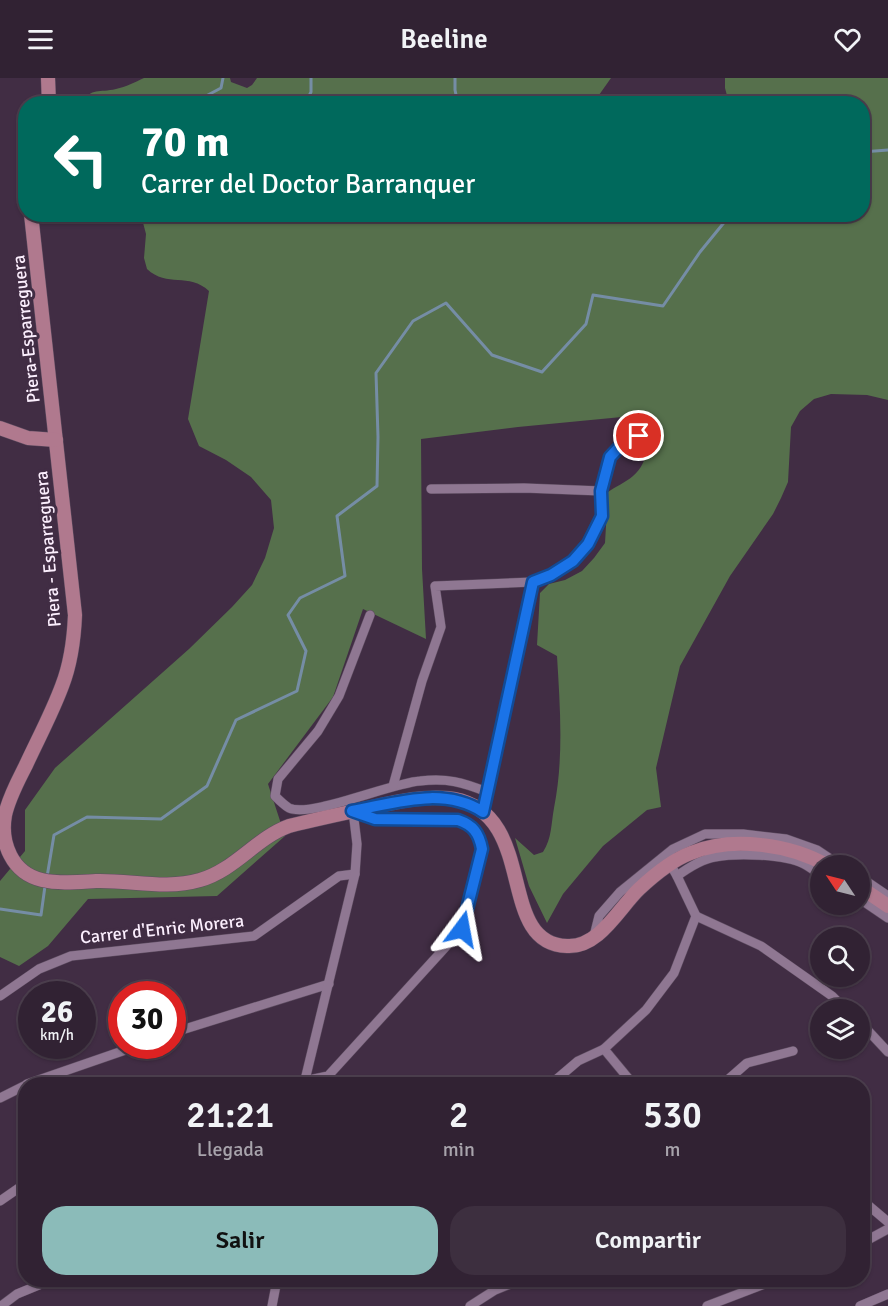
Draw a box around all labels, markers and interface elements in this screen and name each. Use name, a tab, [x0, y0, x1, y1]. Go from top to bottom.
icon: menu	[24, 23, 57, 56]
text: Beeline	[400, 23, 488, 56]
icon: heart	[831, 23, 864, 56]
text: 70 m	[141, 117, 230, 168]
icon: left	[42, 120, 120, 198]
text: Carrer del Doctor Barranquer	[141, 168, 475, 201]
street label: Piera-Esparreguera	[7, 254, 45, 404]
pin	[613, 410, 664, 461]
icon: arrive	[622, 419, 655, 452]
street label: Piera - Esparreguera	[30, 470, 66, 628]
north arrow	[810, 855, 870, 915]
map controls	[810, 855, 870, 1059]
position arrow	[430, 897, 494, 961]
street label: Carrer d'Enric Morera	[79, 909, 245, 949]
button: search	[810, 927, 870, 987]
speed limit sign: 30	[108, 981, 186, 1059]
text: 26	[41, 994, 73, 1031]
button: layers	[810, 999, 870, 1059]
text: km/h	[40, 1026, 74, 1044]
text: 21:21	[186, 1093, 274, 1138]
text: 2	[449, 1093, 469, 1138]
text: 530	[643, 1093, 702, 1138]
text: Llegada	[197, 1137, 264, 1162]
text: min	[443, 1137, 475, 1162]
text: m	[664, 1137, 680, 1162]
button: Salir	[42, 1206, 438, 1275]
button: Compartir	[450, 1206, 846, 1275]

